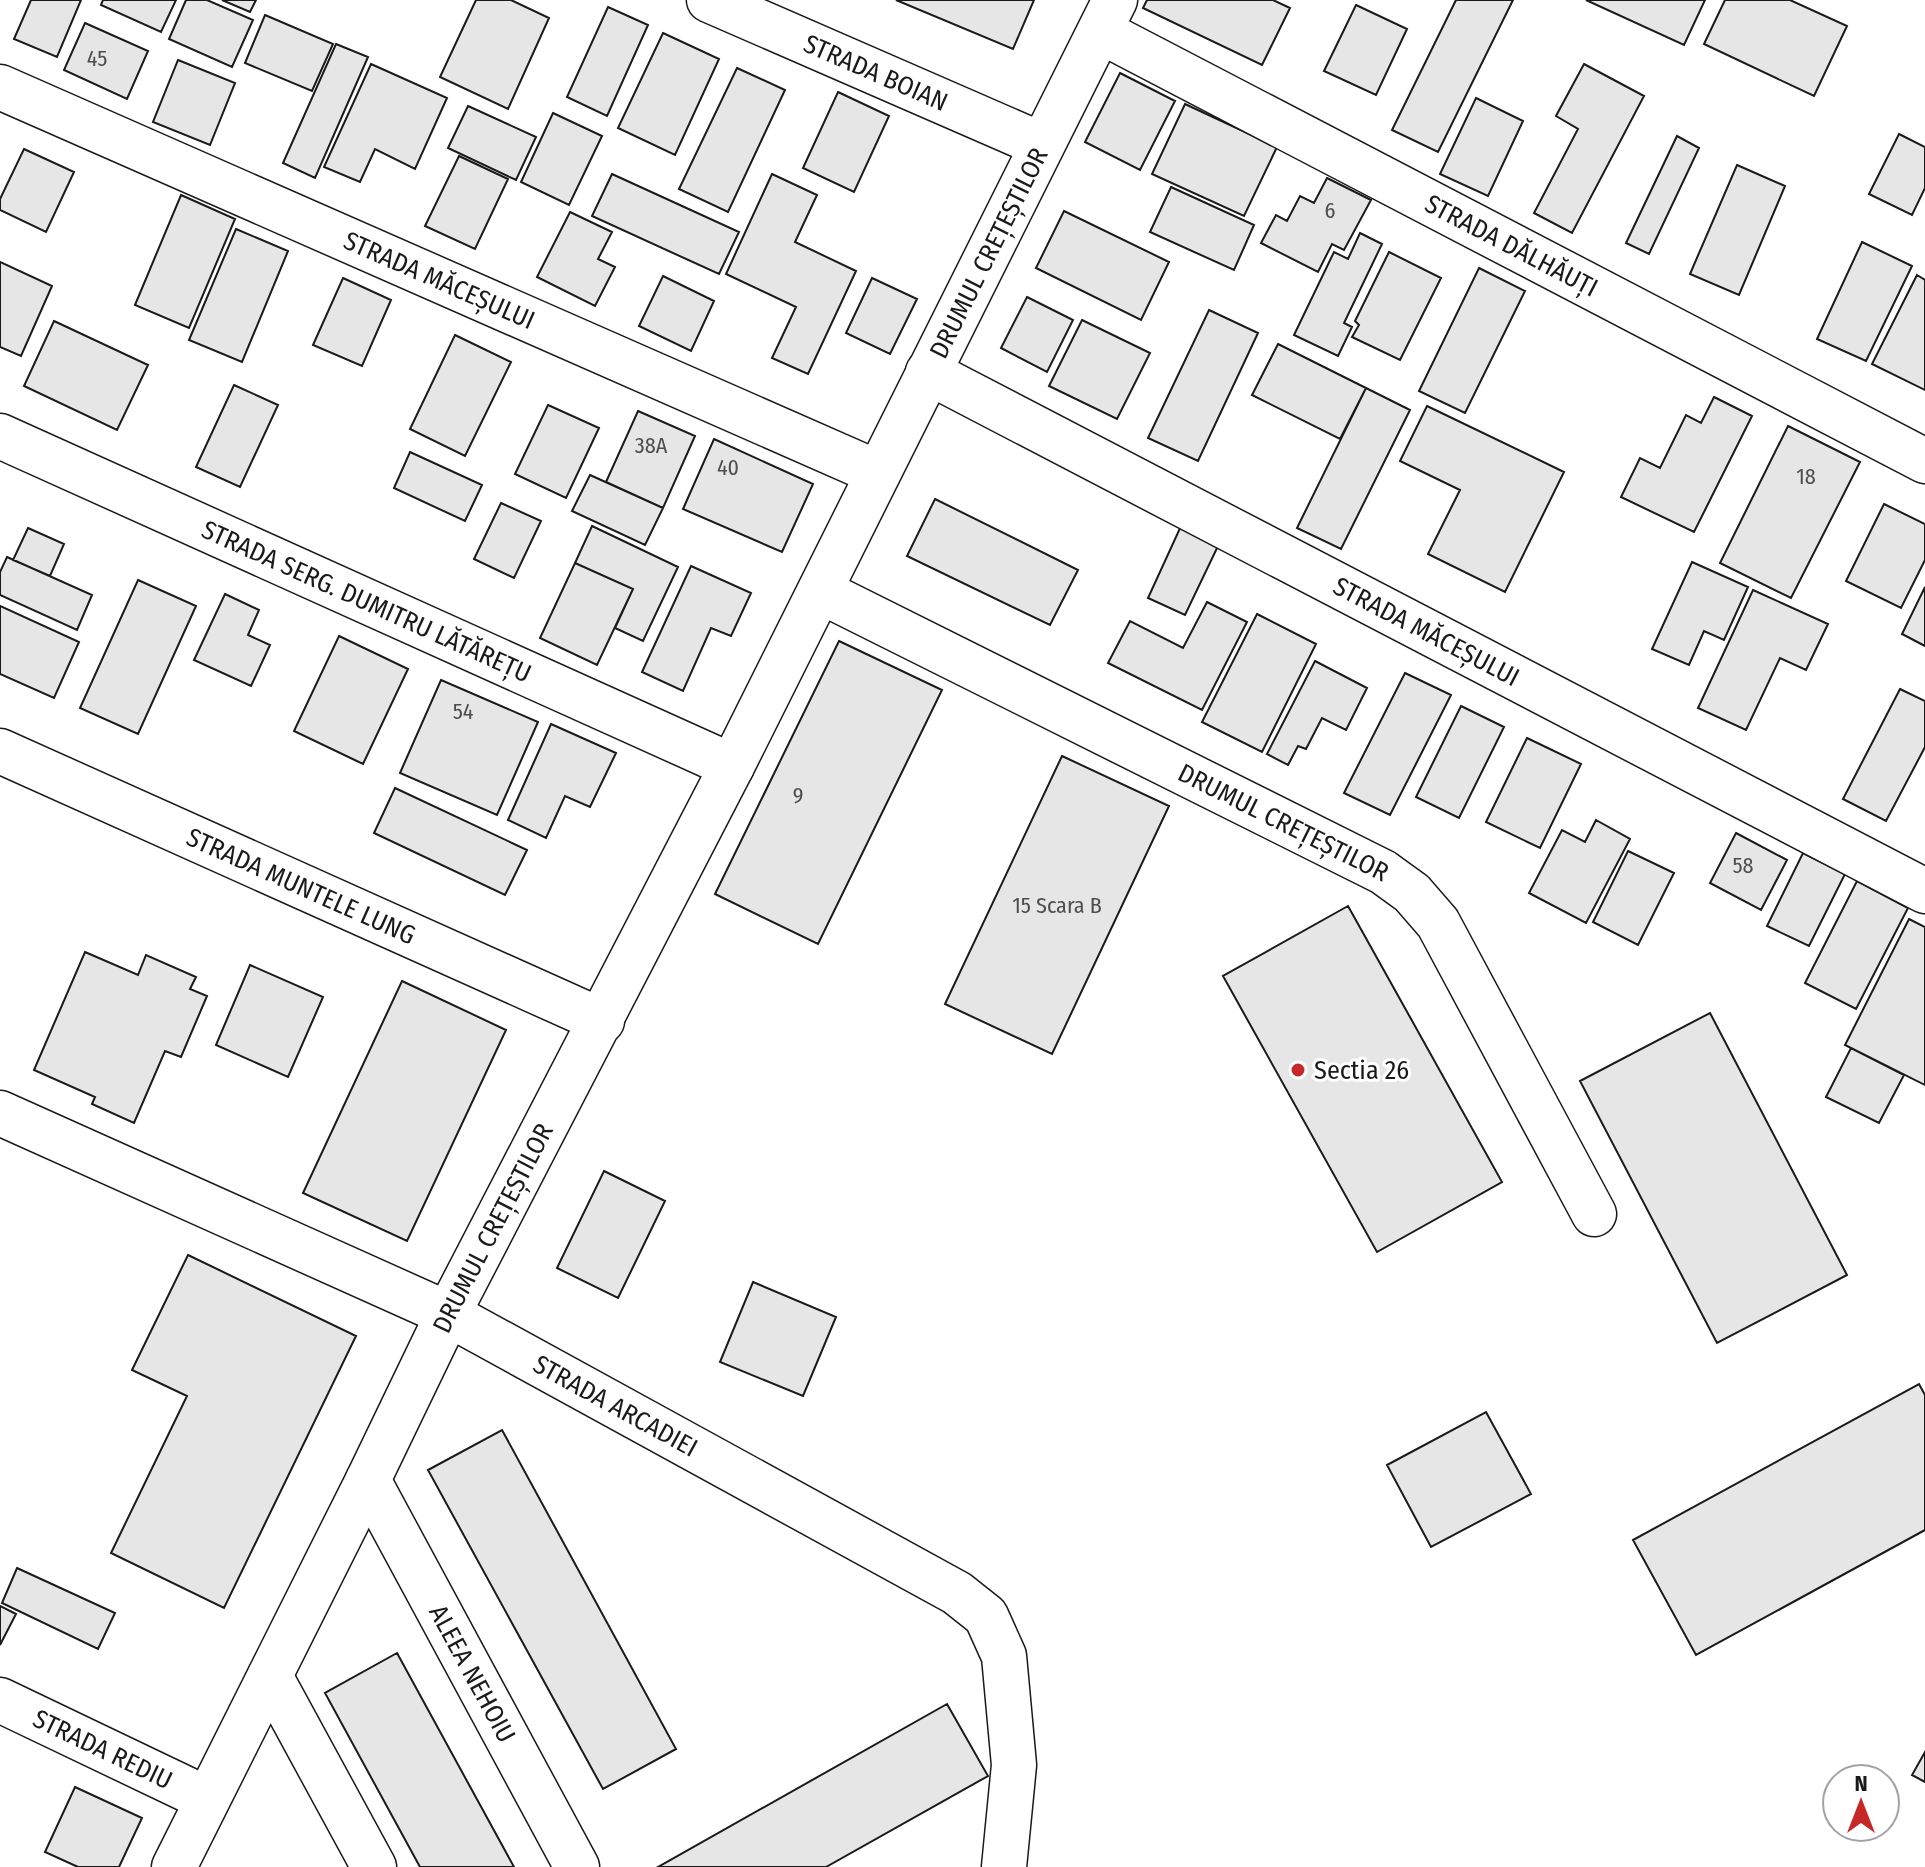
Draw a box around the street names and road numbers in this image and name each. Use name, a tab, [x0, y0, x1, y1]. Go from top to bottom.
street label: STRADA BOIAN	[799, 28, 953, 118]
street label: DRUMUL CREȚEȘTILOR	[923, 142, 1054, 363]
street label: STRADA DĂLHĂUȚI	[1420, 188, 1603, 303]
street label: STRADA MĂCEȘULUI	[339, 225, 540, 336]
street label: STRADA SERG. DUMITRU LĂTĂREȚU	[197, 514, 536, 689]
street label: STRADA MĂCEȘULUI	[1328, 570, 1525, 693]
street label: DRUMUL CREȚEȘTILOR	[1173, 757, 1394, 888]
street label: STRADA MUNTELE LUNG	[182, 821, 420, 951]
street label: DRUMUL CREȚEȘTILOR	[426, 1118, 560, 1338]
street label: STRADA ARCADIEI	[528, 1348, 703, 1463]
street label: ALEEA NEHOIU	[423, 1599, 522, 1748]
street label: STRADA REDIU	[28, 1703, 177, 1796]

